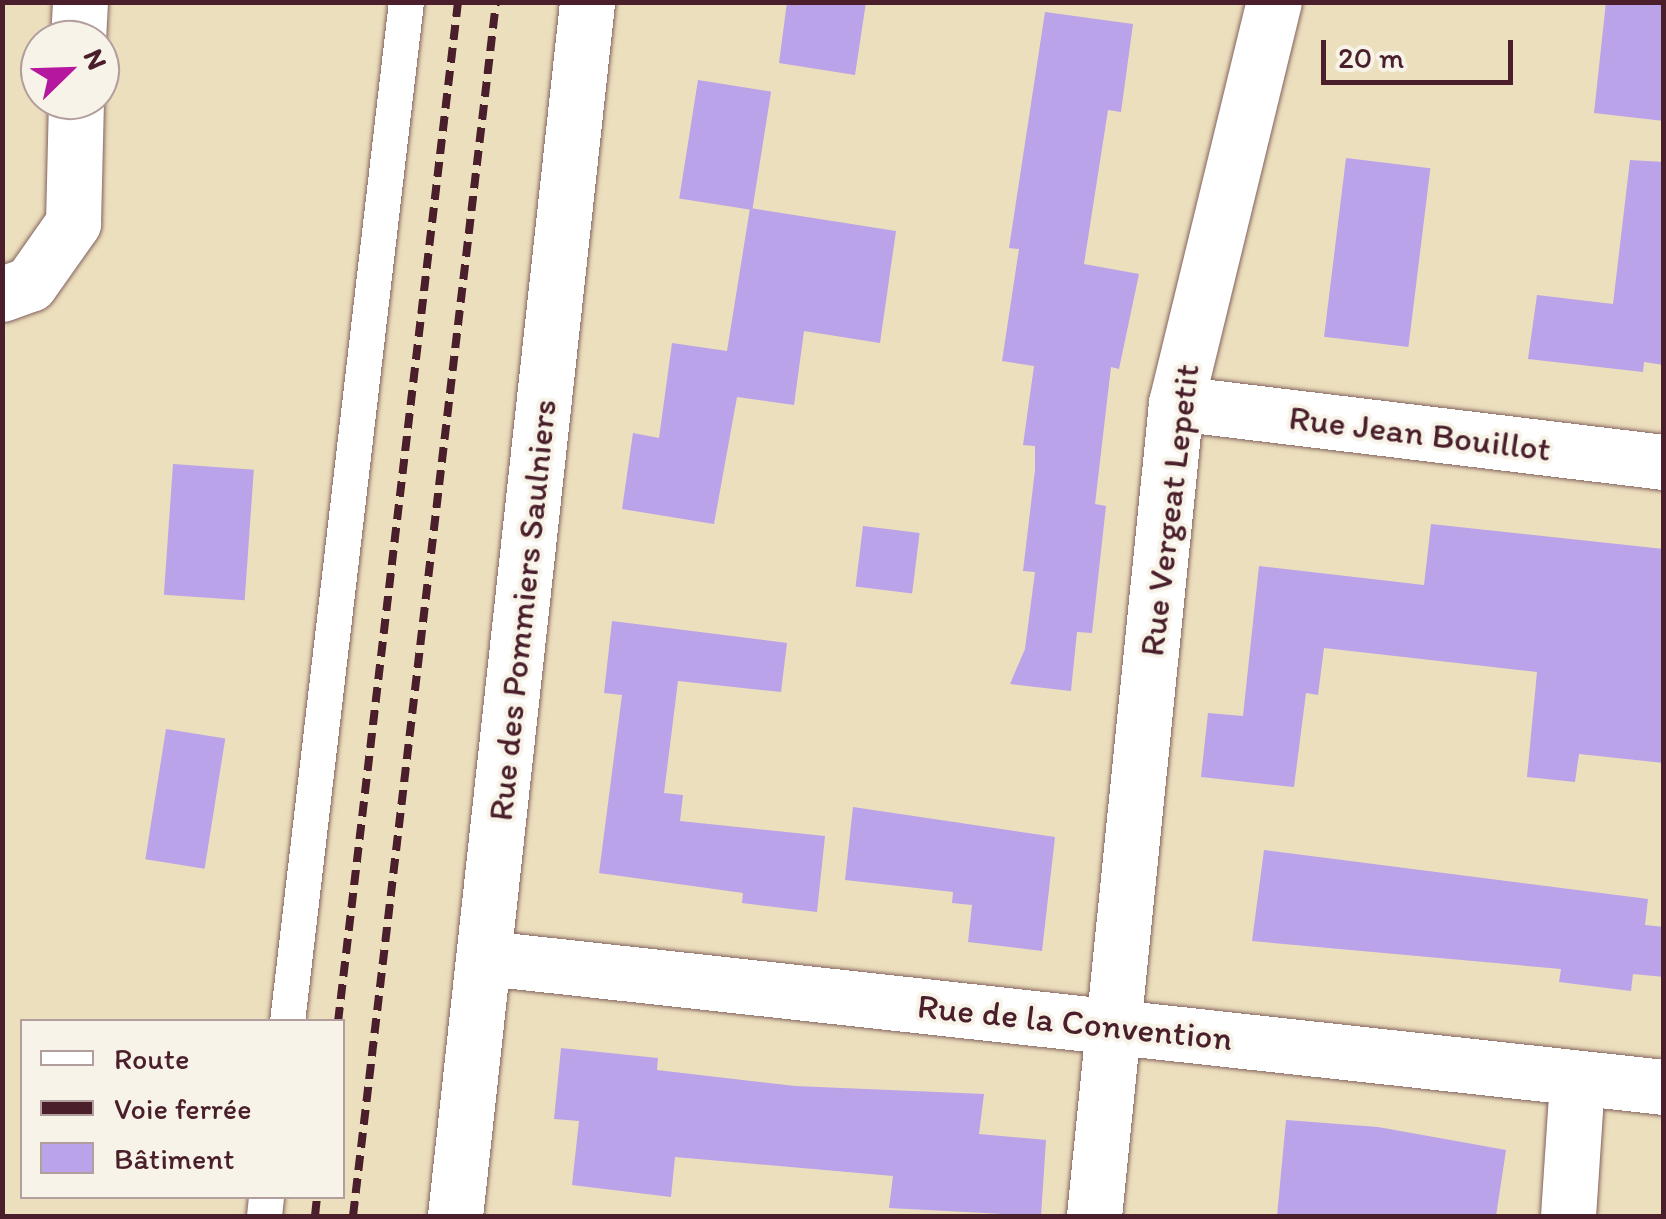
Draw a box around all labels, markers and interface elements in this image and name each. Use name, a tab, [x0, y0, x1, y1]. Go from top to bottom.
north arrow	[20, 20, 120, 120]
scale bar	[1326, 20, 1518, 82]
text: 20 m	[1338, 39, 1404, 76]
text: N	[76, 44, 115, 74]
street label: Rue Vergeat Lepetit	[1130, 362, 1208, 658]
street label: Rue Jean Bouillot	[1287, 396, 1553, 470]
street label: Rue des Pommiers Saulniers	[479, 398, 565, 822]
street label: Rue de la Convention	[916, 985, 1234, 1059]
legend	[20, 1019, 345, 1199]
text: Route	[114, 1040, 189, 1077]
text: Voie ferrée	[114, 1090, 251, 1127]
text: Bâtiment	[114, 1140, 235, 1177]

